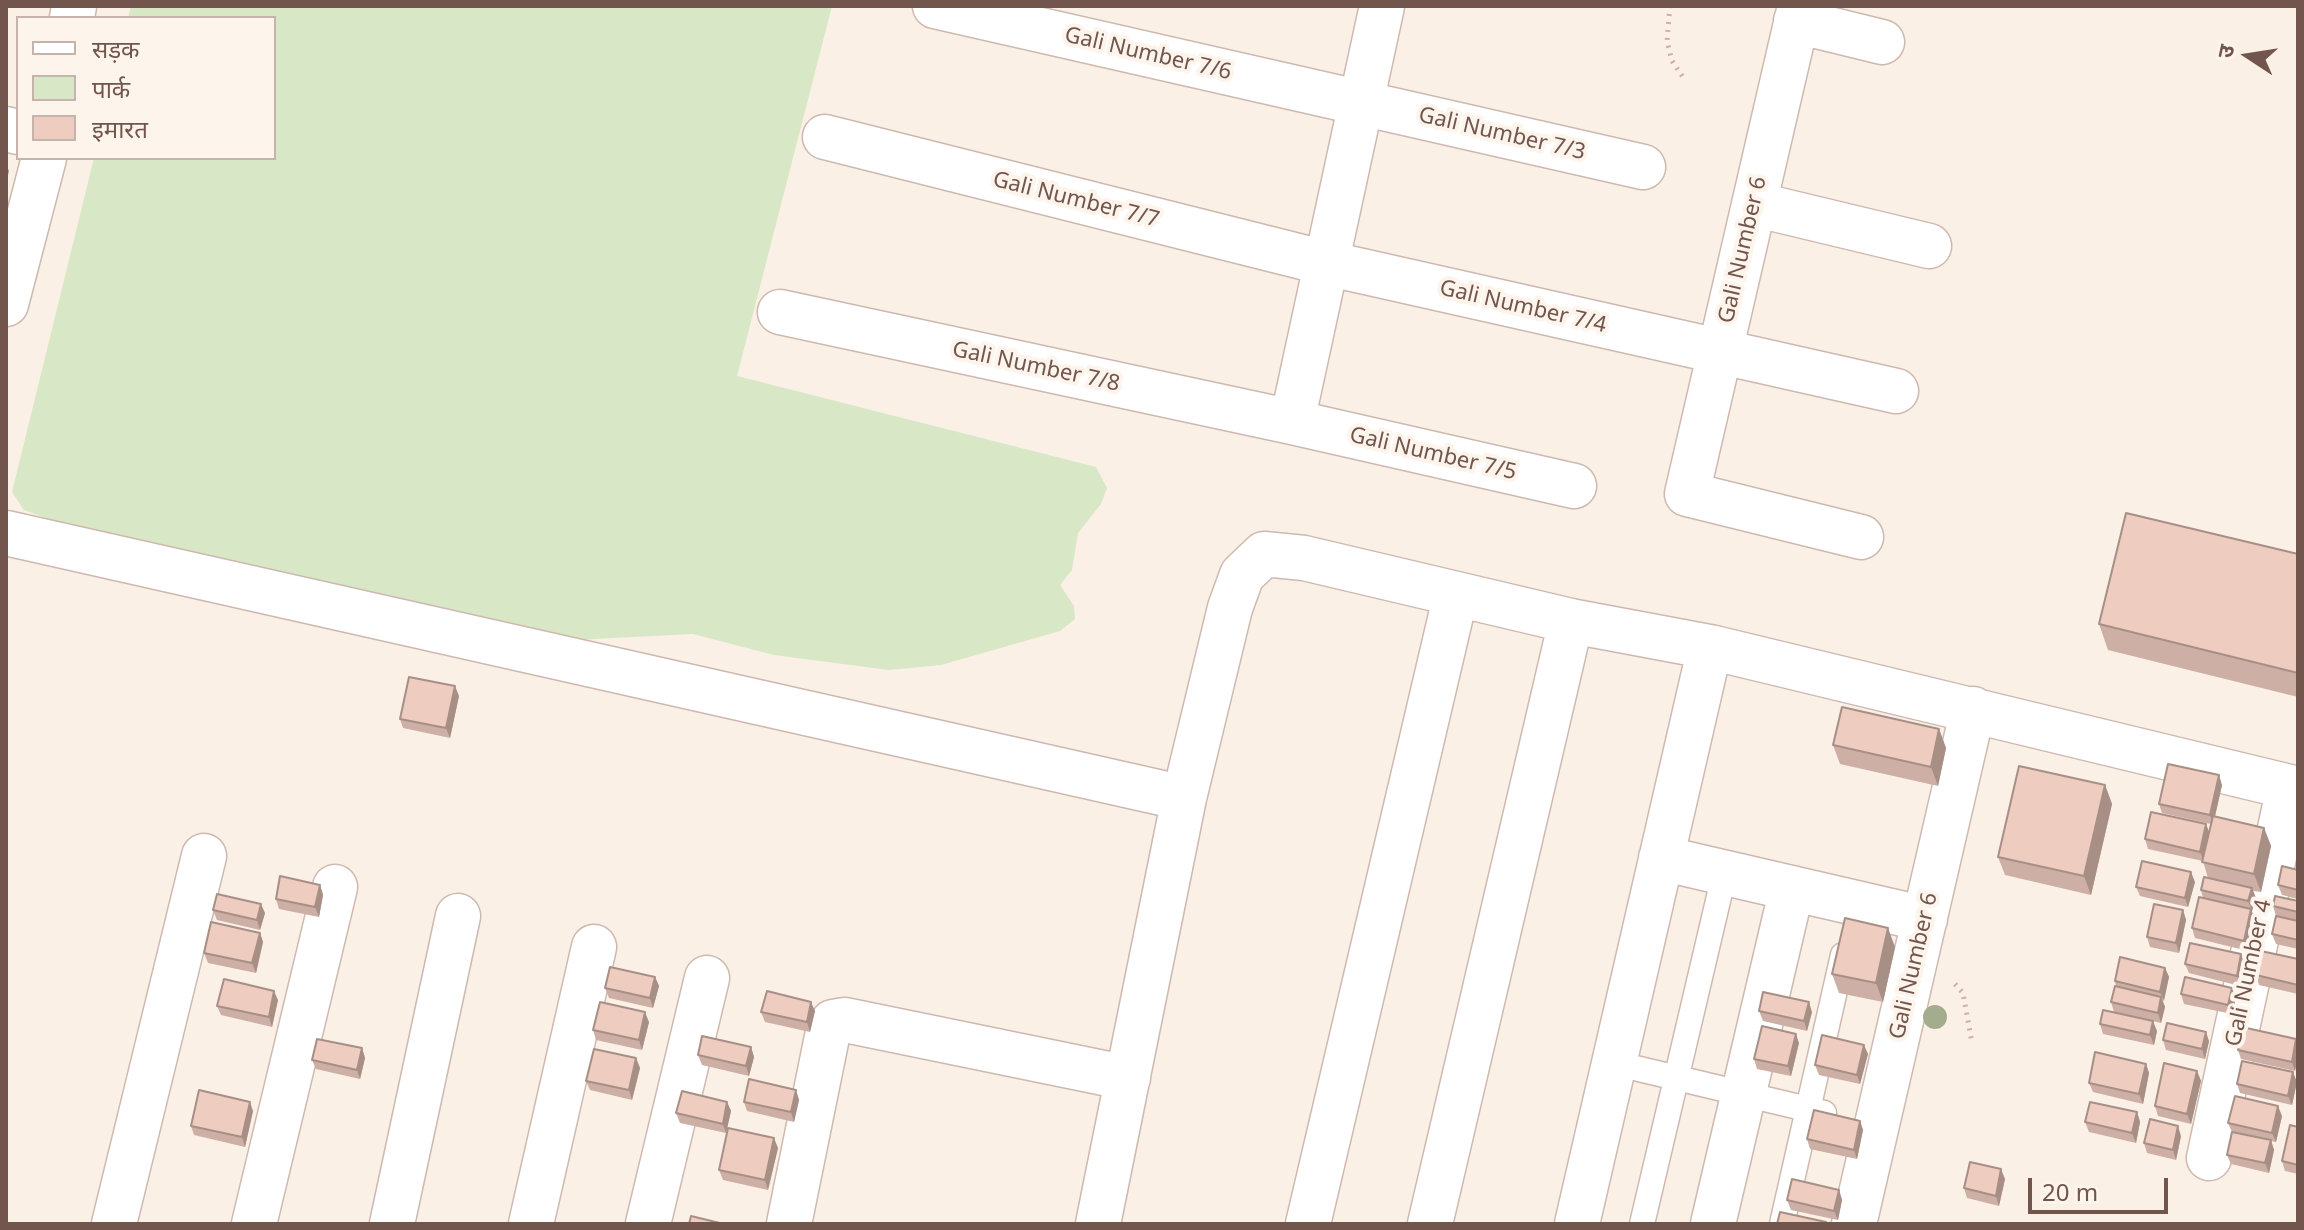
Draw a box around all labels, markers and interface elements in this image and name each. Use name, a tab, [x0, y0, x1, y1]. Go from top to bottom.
legend	[16, 16, 276, 160]
north arrow	[2208, 16, 2288, 96]
street label: Gali Number 7/6	[1062, 22, 1234, 86]
text: सड़क	[92, 32, 140, 65]
text: उ	[2209, 42, 2241, 60]
text: पार्क	[92, 72, 130, 105]
street label: Gali Number 7/3	[1416, 102, 1588, 166]
text: इमारत	[92, 112, 148, 145]
street label: Gali Number 7/7	[990, 167, 1162, 233]
street label: Gali Number 6	[1713, 174, 1773, 326]
street label: Gali Number 7/4	[1437, 275, 1609, 339]
street label: Gali Number 7/8	[950, 336, 1122, 398]
street label: Gali Number 7/5	[1347, 422, 1519, 486]
street label: Gali Number 6	[1884, 890, 1944, 1042]
street label: Gali Number 4	[2221, 897, 2277, 1049]
scale bar	[2032, 1162, 2172, 1212]
text: 20 m	[2042, 1175, 2098, 1208]

